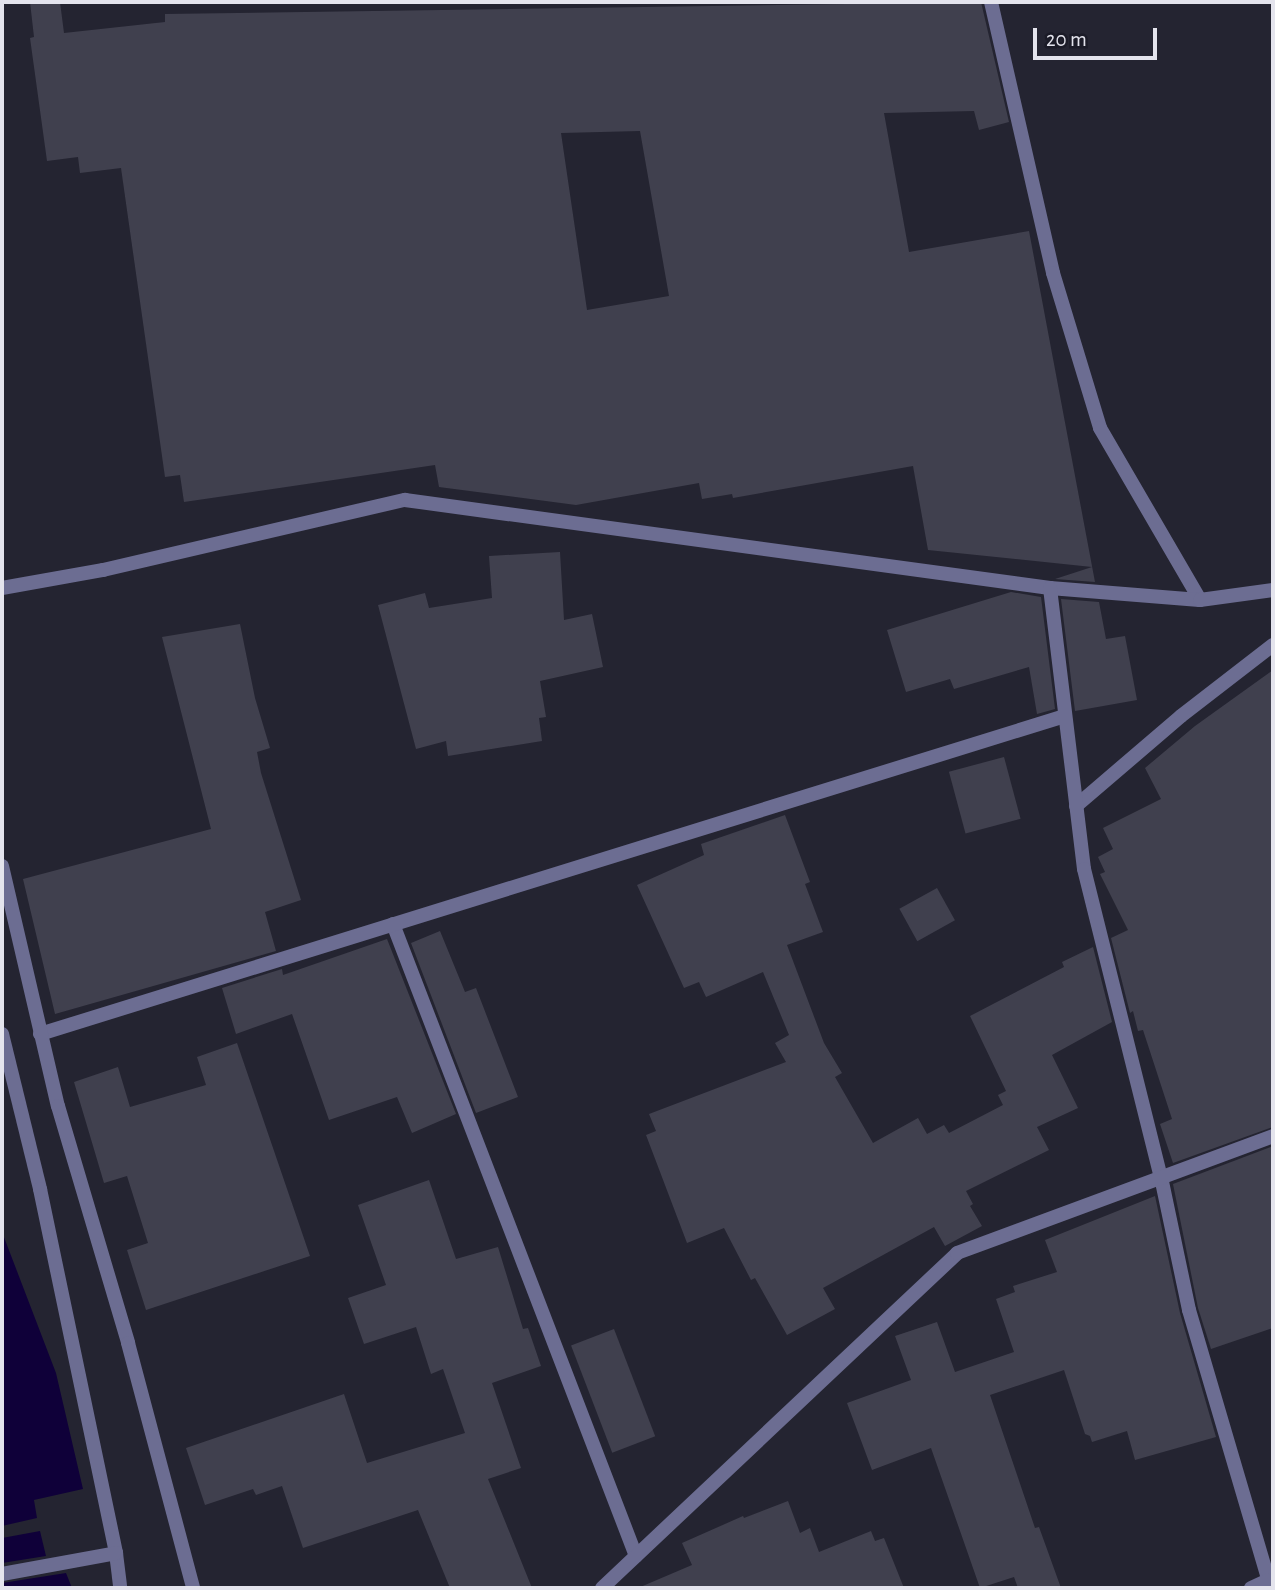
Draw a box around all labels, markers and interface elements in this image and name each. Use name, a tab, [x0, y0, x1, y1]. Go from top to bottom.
scale bar	[1037, 14, 1161, 58]
text: 20 m	[1046, 29, 1087, 50]

